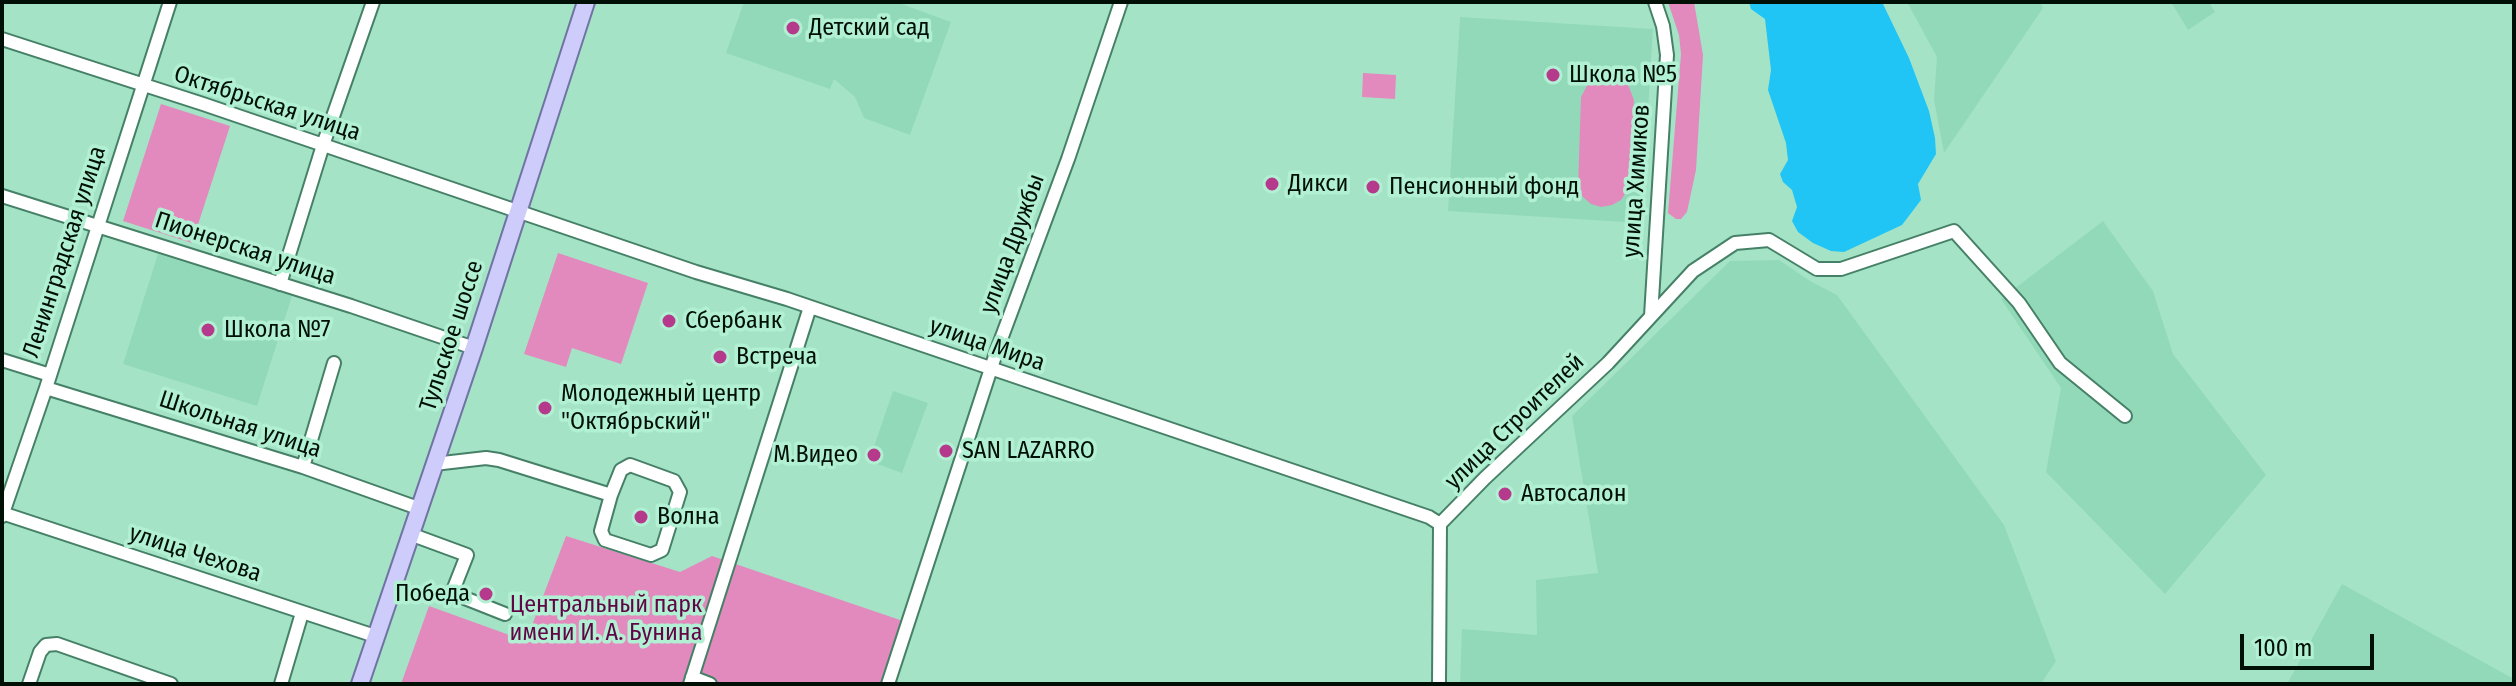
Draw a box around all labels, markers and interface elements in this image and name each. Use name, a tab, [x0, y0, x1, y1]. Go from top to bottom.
place label: Детский сад	[809, 14, 930, 42]
marker: Детский сад	[784, 19, 802, 37]
street label: Октябрьская улица	[170, 60, 364, 148]
place label: Школа №5	[1569, 61, 1677, 89]
marker: Школа №5	[1544, 66, 1562, 84]
street label: улица Химиков	[1617, 103, 1657, 259]
street label: Ленинградская улица	[17, 143, 113, 361]
street label: улица Дружбы	[974, 170, 1052, 318]
place label: Дикси	[1288, 170, 1348, 198]
place label: Пенсионный фонд	[1389, 173, 1579, 201]
marker: Дикси	[1263, 175, 1281, 193]
marker: Пенсионный фонд	[1364, 178, 1382, 196]
street label: Пионерская улица	[151, 206, 339, 292]
street label: Тульское шоссе	[414, 257, 490, 415]
place label: Сбербанк	[685, 307, 782, 335]
marker: Сбербанк	[660, 312, 678, 330]
street label: улица Мира	[926, 312, 1048, 378]
place label: Школа №7	[224, 316, 331, 344]
marker: Школа №7	[199, 321, 217, 339]
place label: Встреча	[736, 343, 817, 371]
marker: Встреча	[711, 348, 729, 366]
street label: улица Строителей	[1439, 348, 1591, 496]
place label: Молодежный центр "Октябрьский"	[561, 380, 761, 436]
street label: Школьная улица	[155, 385, 325, 465]
marker: Молодежный центр "Октябрьский"	[536, 399, 554, 417]
place label: SAN LAZARRO	[962, 437, 1095, 465]
place label: М.Видео	[773, 441, 858, 469]
marker: SAN LAZARRO	[937, 442, 955, 460]
marker: М.Видео	[865, 446, 883, 464]
place label: Автосалон	[1521, 480, 1627, 508]
marker: Автосалон	[1496, 485, 1514, 503]
place label: Волна	[657, 503, 719, 531]
marker: Волна	[632, 508, 650, 526]
street label: улица Чехова	[125, 519, 265, 589]
place label: Победа	[395, 580, 470, 608]
marker: Победа	[477, 585, 495, 603]
park label: Центральный парк имени И. А. Бунина	[510, 591, 702, 647]
scale bar	[2244, 618, 2378, 668]
text: 100 m	[2254, 634, 2312, 662]

